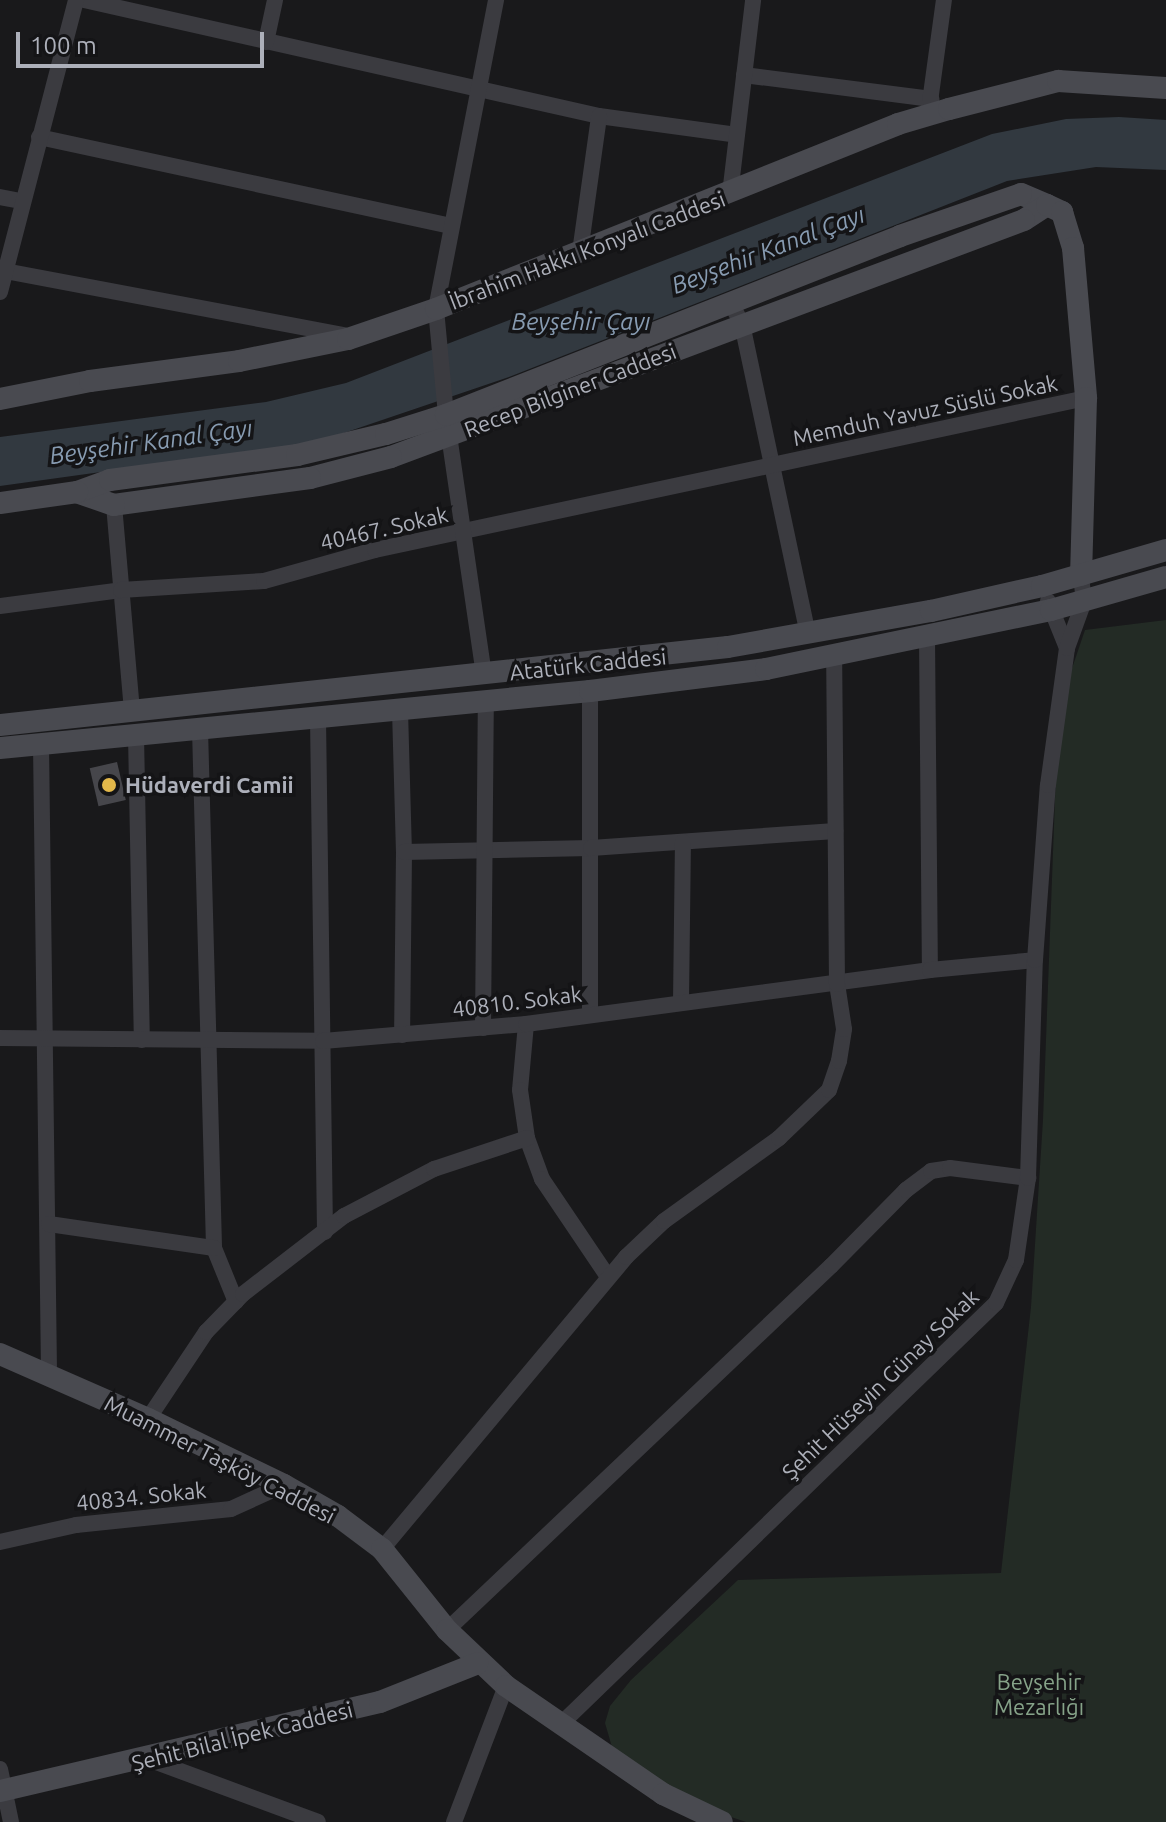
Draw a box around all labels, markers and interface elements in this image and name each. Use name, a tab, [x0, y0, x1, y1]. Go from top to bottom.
scale bar	[20, 16, 268, 66]
text: 100 m	[30, 32, 97, 59]
street label: İbrahim Hakkı Konyalı Caddesi	[445, 185, 729, 315]
water label: Beyşehir Kanal Çayı	[667, 200, 869, 300]
water label: Beyşehir Çayı	[511, 308, 651, 336]
street label: Recep Bilginer Caddesi	[460, 337, 680, 443]
street label: Memduh Yavuz Süslü Sokak	[790, 369, 1060, 451]
water label: Beyşehir Kanal Çayı	[48, 413, 254, 471]
street label: 40467. Sokak	[318, 500, 450, 556]
street label: Atatürk Caddesi	[508, 643, 668, 685]
place label: Hüdaverdi Camii	[125, 772, 294, 798]
marker: Hüdaverdi Camii	[100, 776, 118, 794]
street label: 40810. Sokak	[451, 980, 583, 1022]
street label: Şehit Hüseyin Günay Sokak	[776, 1283, 984, 1485]
street label: Muammer Taşköy Caddesi	[100, 1389, 340, 1529]
street label: 40834. Sokak	[75, 1476, 207, 1516]
park label: Beyşehir Mezarlığı	[994, 1668, 1084, 1720]
street label: Şehit Bilal İpek Caddesi	[129, 1696, 355, 1776]

